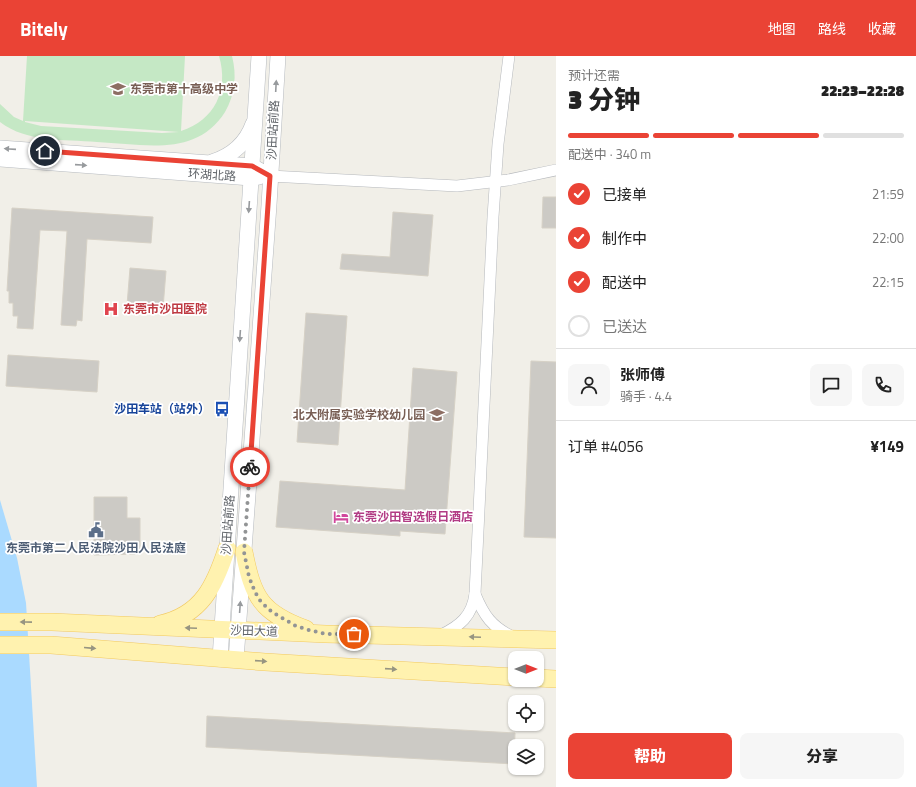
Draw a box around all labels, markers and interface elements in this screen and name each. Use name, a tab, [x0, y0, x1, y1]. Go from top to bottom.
text: Bitely	[20, 14, 68, 43]
text: 地图	[768, 18, 796, 39]
text: 路线	[818, 18, 846, 39]
text: 收藏	[868, 18, 896, 39]
text: 预计还需	[568, 65, 620, 85]
place label: 东莞市第十高级中学	[130, 79, 238, 98]
text: 22:23–22:28	[821, 79, 904, 102]
school or university icon: 东莞市第十高级中学	[109, 80, 127, 98]
one-way arrow	[272, 80, 279, 92]
text: 3 分钟	[568, 80, 640, 119]
street label: 沙田站前路	[261, 100, 284, 160]
pin	[28, 134, 62, 168]
icon: home	[34, 140, 56, 162]
text: 配送中 · 340 m	[568, 144, 651, 164]
one-way arrow	[4, 145, 16, 152]
one-way arrow	[75, 162, 87, 169]
street label: 环湖北路	[187, 163, 237, 186]
icon: check	[568, 183, 590, 205]
text: 已接单	[602, 183, 647, 206]
text: 21:59	[872, 184, 904, 204]
one-way arrow	[245, 201, 252, 213]
icon: check	[568, 227, 590, 249]
text: 制作中	[602, 227, 647, 250]
text: 22:00	[872, 228, 904, 248]
icon: check	[568, 271, 590, 293]
text: 配送中	[602, 271, 647, 294]
text: 22:15	[872, 272, 904, 292]
place label: 东莞市沙田医院	[123, 299, 207, 318]
hospital icon: 东莞市沙田医院	[102, 300, 120, 318]
text: 已送达	[602, 315, 647, 338]
one-way arrow	[237, 330, 244, 342]
text: 张师傅	[620, 363, 665, 386]
button: person	[568, 364, 610, 406]
button: chat	[810, 364, 852, 406]
button: phone	[862, 364, 904, 406]
text: 骑手 · 4.4	[620, 386, 672, 406]
place label: 沙田车站（站外）	[114, 399, 210, 418]
bus stop icon: 沙田车站（站外）	[213, 400, 231, 418]
place label: 北大附属实验学校幼儿园	[293, 405, 425, 424]
school or university icon: 北大附属实验学校幼儿园	[428, 406, 446, 424]
text: 订单 #4056	[568, 435, 643, 458]
text: ¥149	[870, 435, 904, 458]
courier	[230, 447, 270, 487]
icon: bike	[239, 456, 261, 478]
street label: 沙田站前路	[216, 494, 239, 556]
place label: 东莞沙田智选假日酒店	[353, 507, 473, 526]
hotel icon: 东莞沙田智选假日酒店	[332, 508, 350, 526]
public building icon: 东莞市第二人民法院沙田人民法庭	[87, 521, 105, 539]
place label: 东莞市第二人民法院沙田人民法庭	[6, 538, 186, 557]
one-way arrow	[237, 601, 244, 613]
pin	[337, 617, 371, 651]
one-way arrow	[19, 619, 32, 625]
street label: 沙田大道	[230, 620, 278, 641]
icon: bag	[343, 623, 365, 645]
one-way arrow	[184, 625, 197, 631]
one-way arrow	[468, 634, 481, 640]
one-way arrow	[84, 645, 96, 652]
north arrow	[508, 651, 544, 687]
map controls	[508, 651, 544, 775]
one-way arrow	[255, 658, 267, 665]
one-way arrow	[385, 666, 397, 673]
button: locate	[508, 695, 544, 731]
button: 帮助	[568, 733, 732, 779]
button: 分享	[740, 733, 904, 779]
button: layers	[508, 739, 544, 775]

